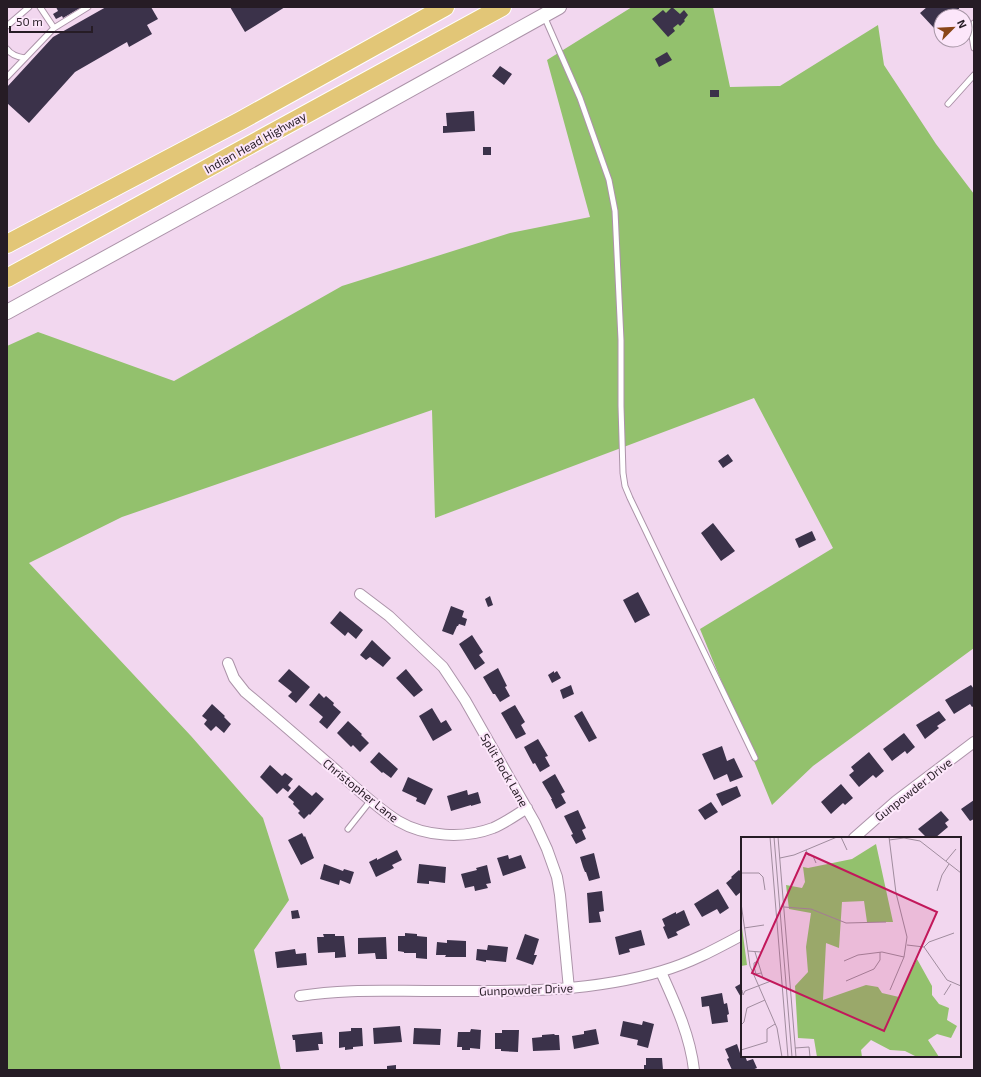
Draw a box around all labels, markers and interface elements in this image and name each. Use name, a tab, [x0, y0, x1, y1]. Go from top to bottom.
scale bar	[10, 8, 92, 34]
north arrow	[933, 8, 973, 48]
text: 50 m	[16, 14, 43, 28]
text: N	[955, 17, 970, 30]
street label: Indian Head Highway	[202, 108, 309, 176]
street label: Split Rock Lane	[478, 731, 532, 809]
street label: Christopher Lane	[321, 755, 401, 825]
street label: Gunpowder Drive	[872, 755, 954, 823]
inset map	[741, 837, 961, 1057]
street label: Gunpowder Drive	[479, 980, 573, 998]

